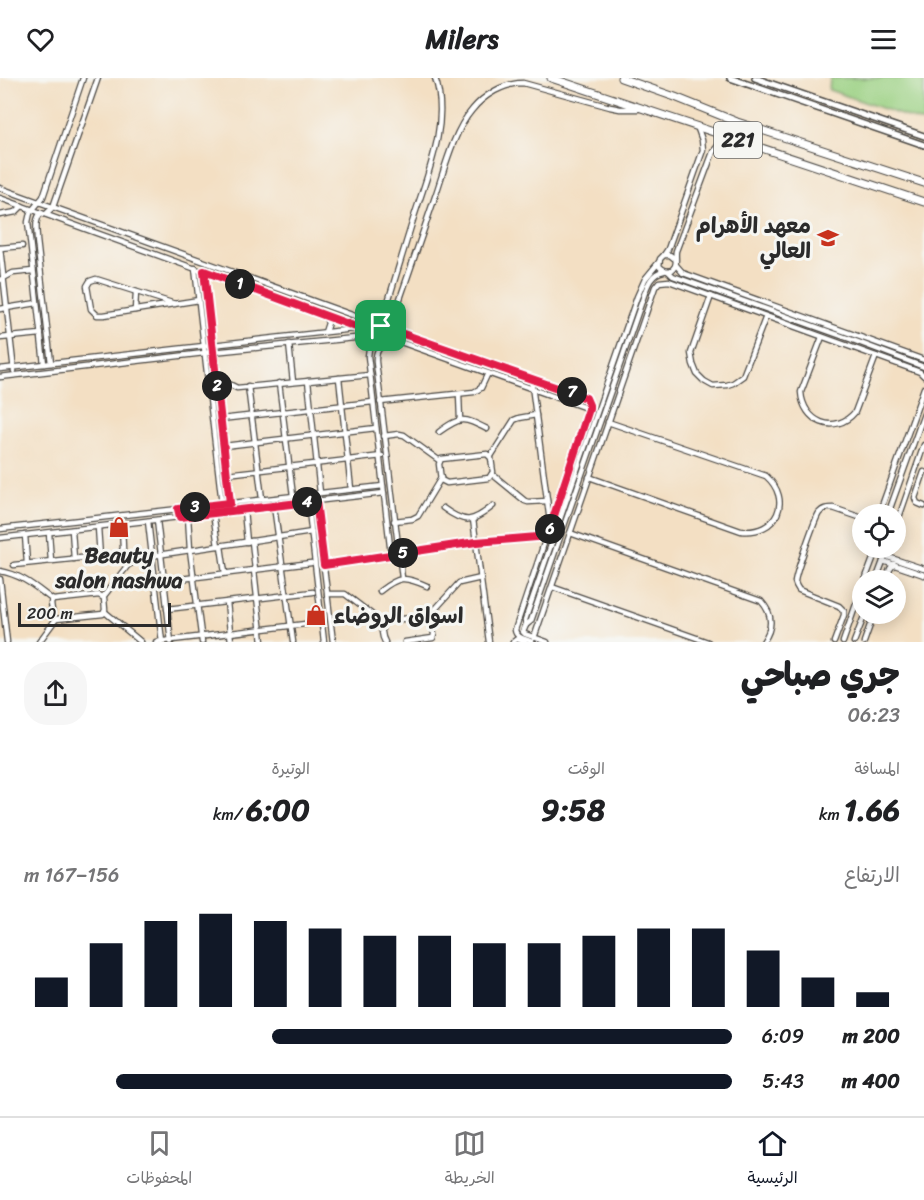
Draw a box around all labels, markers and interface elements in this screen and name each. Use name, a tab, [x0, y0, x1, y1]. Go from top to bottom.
text: Milers	[425, 15, 499, 63]
icon: heart	[24, 23, 57, 56]
icon: menu	[867, 23, 900, 56]
road number: 221	[714, 122, 762, 158]
place label: معهد الأهرام العالي	[696, 206, 811, 270]
school or university icon: معهد الأهرام العالي	[816, 226, 840, 250]
pin: 1	[225, 269, 255, 299]
text: 1	[237, 269, 243, 298]
pin	[355, 300, 406, 351]
icon: arrive	[364, 309, 397, 342]
pin: 2	[202, 371, 232, 401]
text: 2	[212, 371, 222, 400]
pin: 7	[557, 377, 587, 407]
text: 7	[567, 377, 577, 406]
pin: 4	[292, 487, 322, 517]
text: 4	[302, 487, 312, 516]
pin: 3	[180, 492, 210, 522]
text: 3	[191, 492, 199, 521]
map controls	[852, 504, 906, 624]
button: locate	[852, 504, 906, 558]
pin: 6	[535, 514, 565, 544]
text: 6	[545, 514, 555, 543]
shop icon: Beauty salon nashwa	[107, 515, 131, 539]
place label: Beauty salon nashwa	[54, 536, 183, 600]
pin: 5	[388, 538, 418, 568]
text: 5	[398, 538, 408, 567]
button: layers	[852, 570, 906, 624]
place label: اسواق الروضاء	[333, 596, 463, 635]
text: 200 m	[27, 599, 73, 628]
scale bar	[18, 600, 171, 628]
shop icon: اسواق الروضاء	[304, 603, 328, 627]
text: جري صباحي	[741, 646, 900, 704]
button: share	[24, 662, 87, 725]
text: 06:23	[847, 698, 900, 733]
text: الوتيرة	[271, 754, 310, 783]
text: الوقت	[568, 754, 605, 783]
text: المسافة	[854, 754, 900, 783]
text: 6:00	[246, 783, 310, 837]
text: 9:58	[541, 783, 605, 837]
text: 1.66	[844, 783, 900, 837]
text: /km	[213, 800, 246, 829]
text: km	[819, 800, 844, 829]
text: 156–167 m	[24, 858, 119, 893]
text: الارتفاع	[844, 858, 900, 893]
text: 6:09	[762, 1019, 804, 1054]
text: 200 m	[843, 1019, 900, 1054]
text: 5:43	[762, 1064, 804, 1099]
text: 400 m	[842, 1064, 900, 1099]
tab: المحفوظات	[126, 1127, 192, 1192]
tab: الخريطة	[445, 1127, 495, 1192]
tab: الرئيسية	[747, 1127, 798, 1192]

